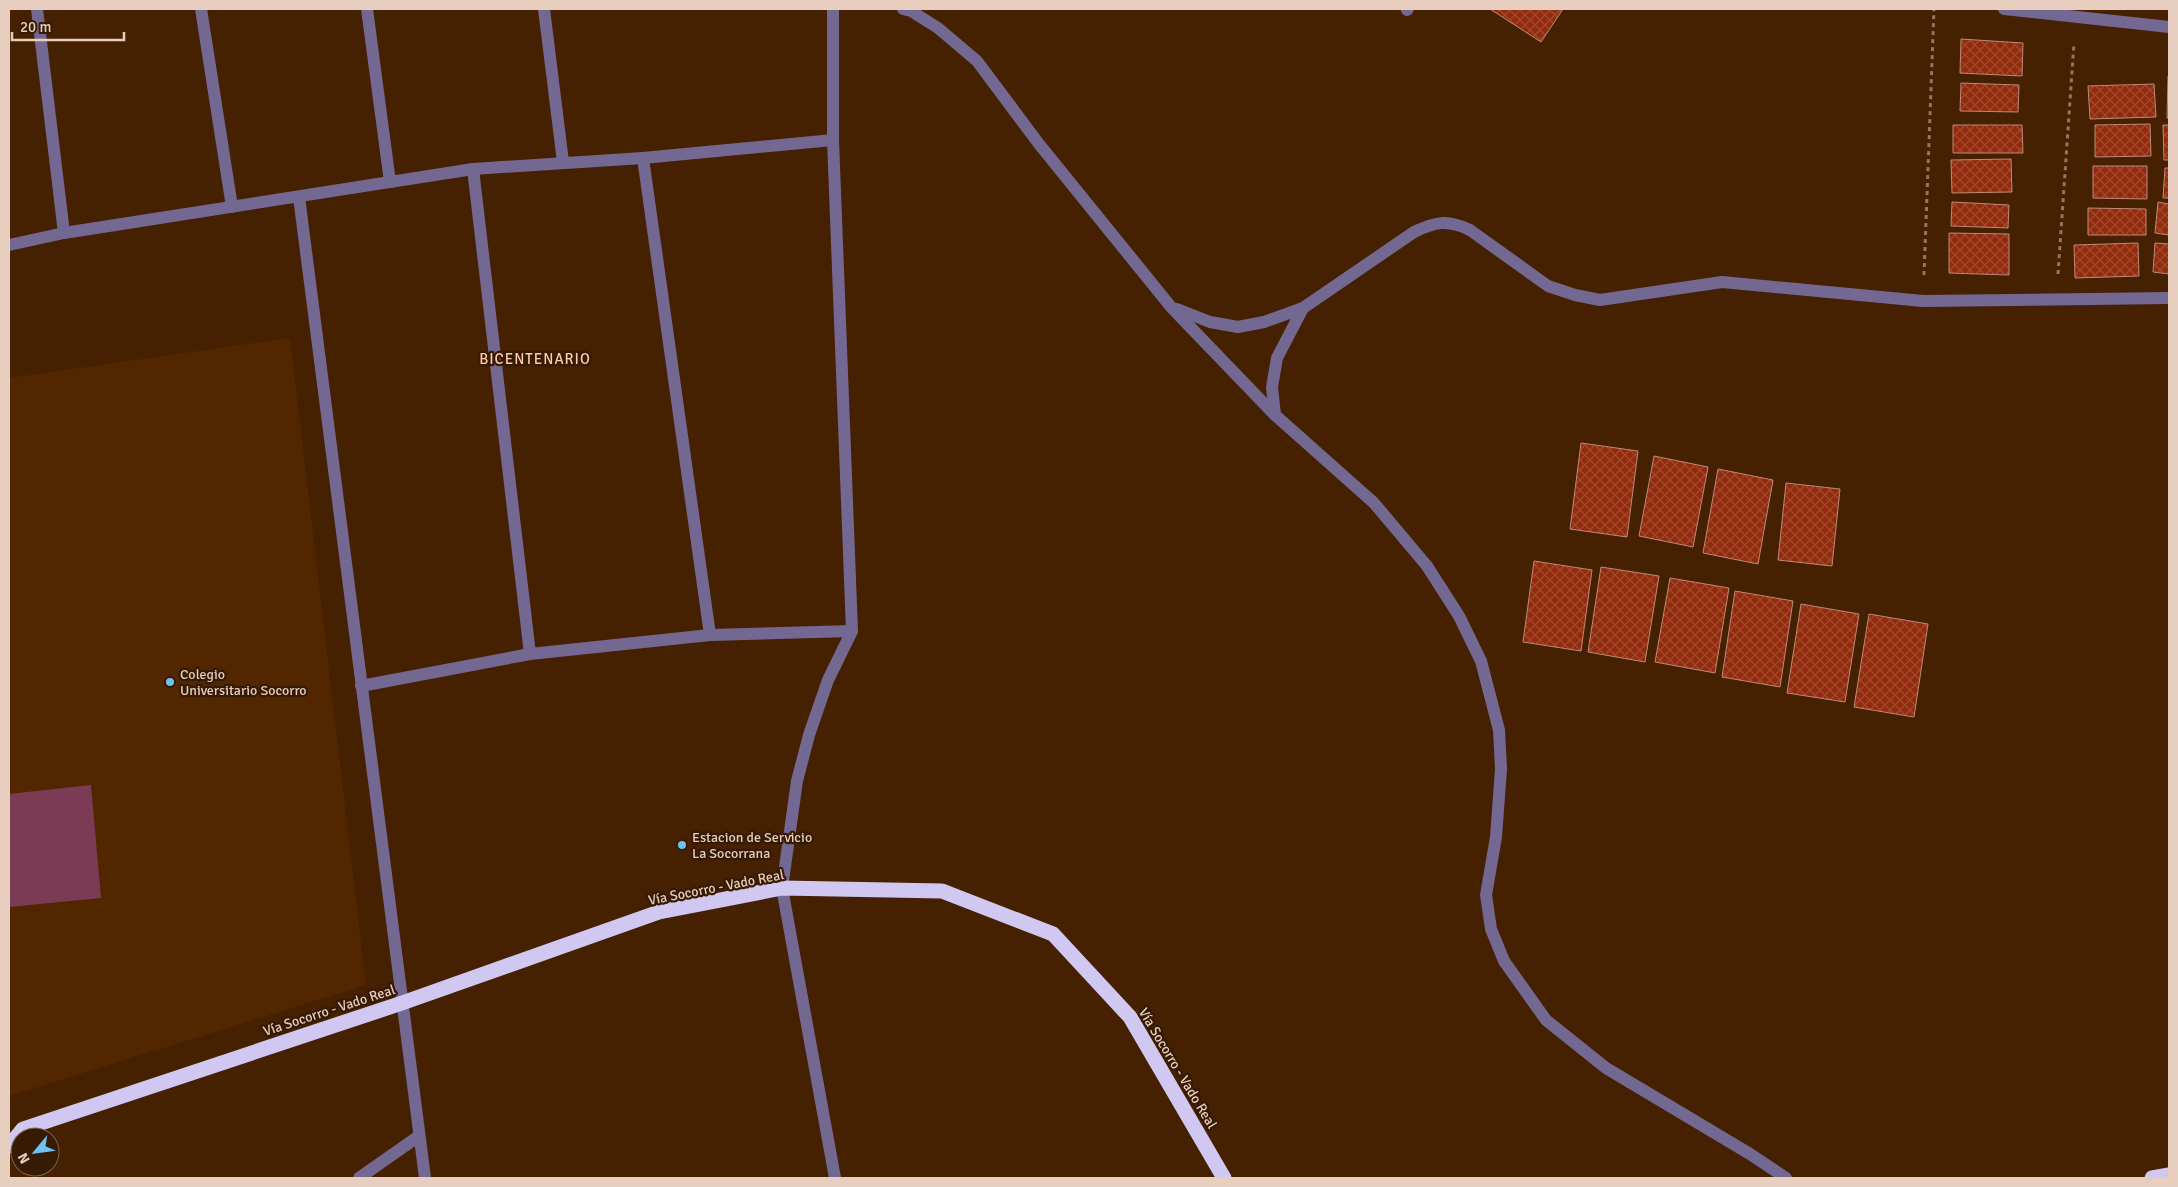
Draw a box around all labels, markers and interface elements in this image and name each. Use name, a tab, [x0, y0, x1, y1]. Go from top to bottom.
scale bar	[12, 10, 125, 42]
text: 20 m	[20, 18, 51, 36]
district label: BICENTENARIO	[479, 350, 591, 368]
place label: Colegio Universitario Socorro	[180, 666, 307, 699]
marker: Colegio Universitario Socorro	[164, 676, 176, 688]
place label: Estacion de Servicio La Socorrana	[692, 829, 812, 862]
marker: Estacion de Servicio La Socorrana	[676, 839, 688, 851]
street label: Vía Socorro - Vado Real	[647, 866, 785, 909]
street label: Vía Socorro - Vado Real	[261, 981, 397, 1040]
street label: Vía Socorro - Vado Real	[1135, 1005, 1220, 1132]
north arrow	[10, 1127, 60, 1177]
text: N	[14, 1150, 34, 1166]

